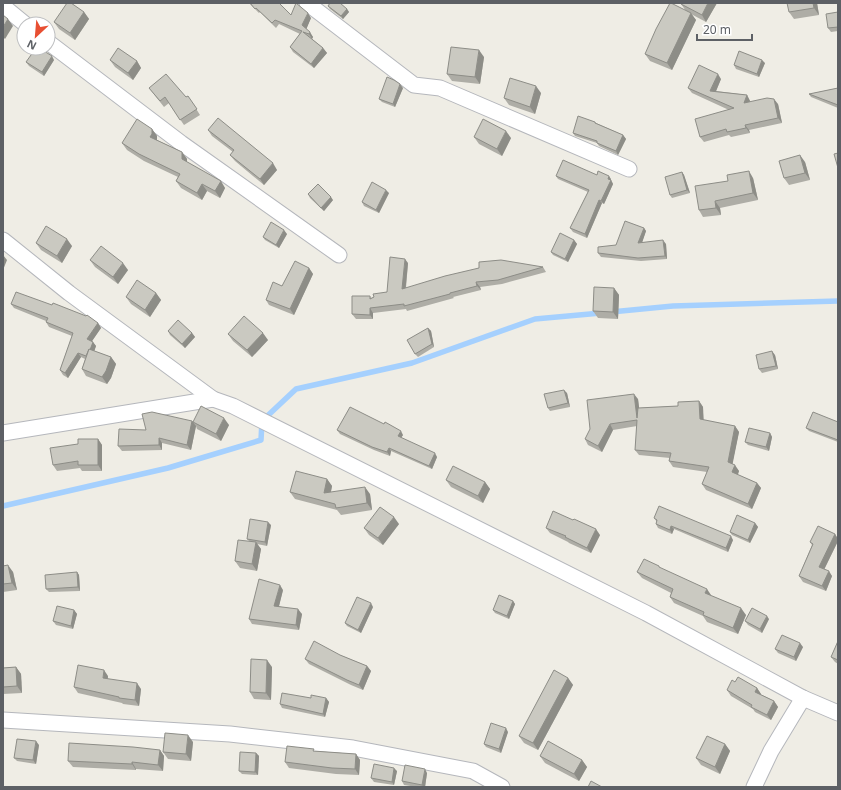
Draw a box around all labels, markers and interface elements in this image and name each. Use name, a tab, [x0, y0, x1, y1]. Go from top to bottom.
north arrow	[16, 16, 56, 56]
scale bar	[697, 16, 752, 42]
text: 20 m	[703, 21, 731, 38]
text: N	[24, 37, 39, 54]

